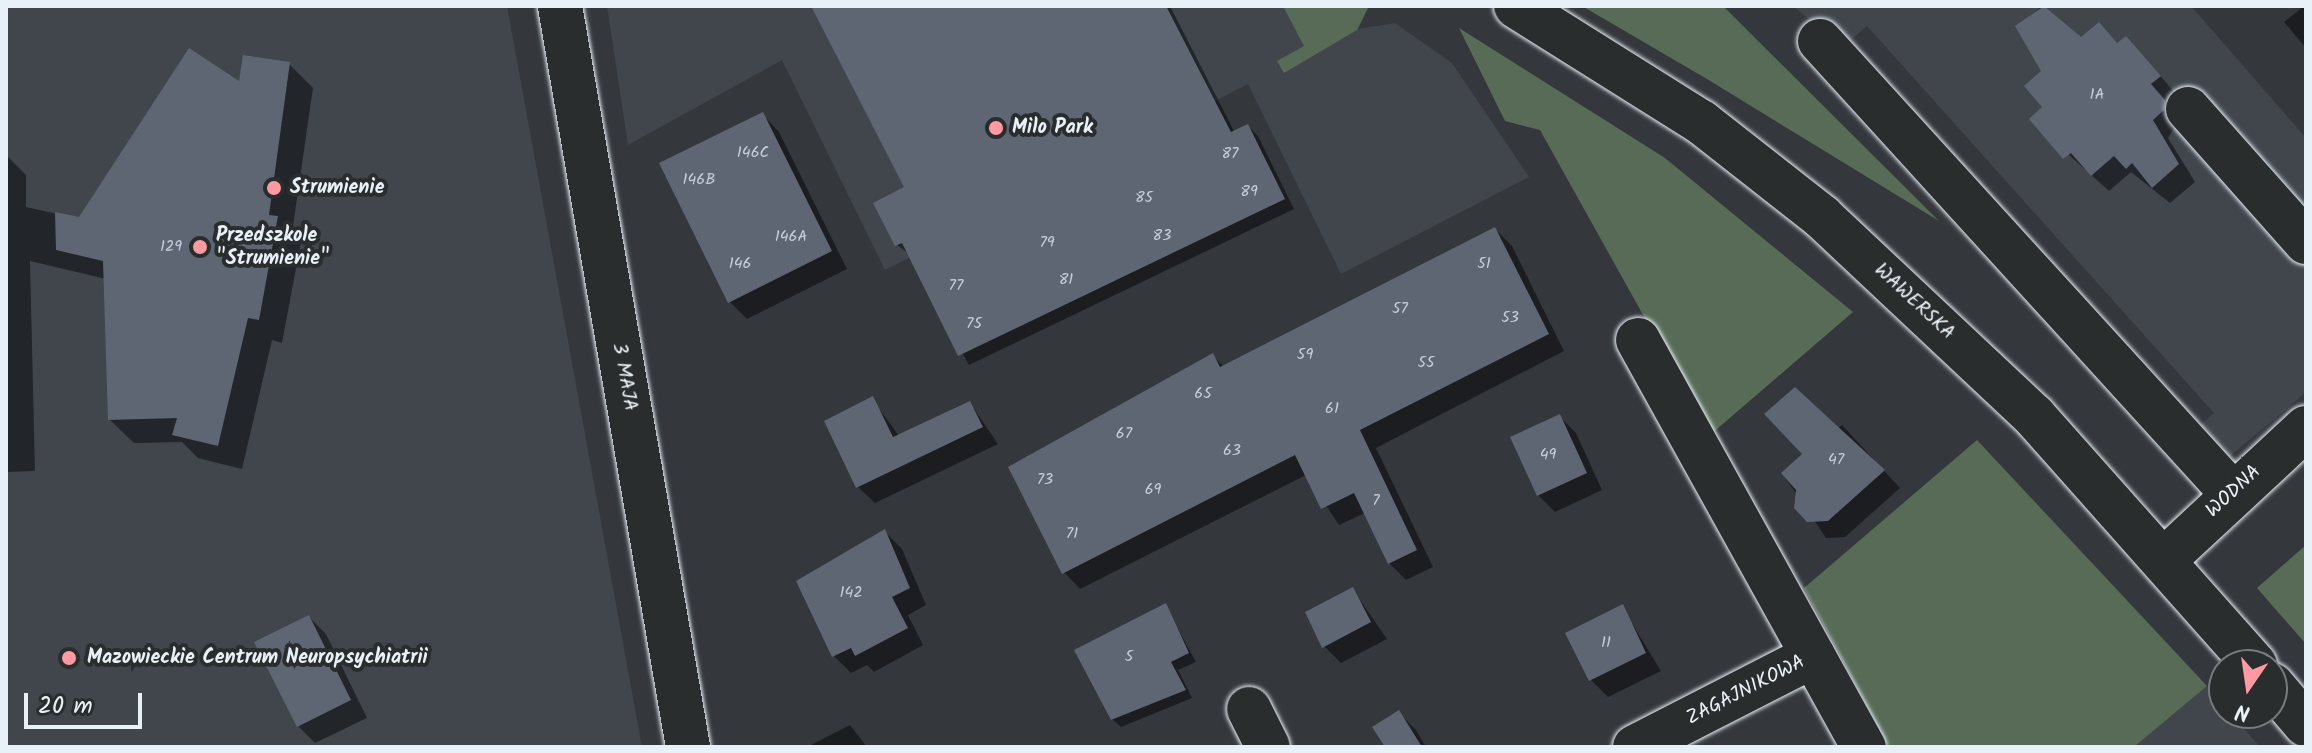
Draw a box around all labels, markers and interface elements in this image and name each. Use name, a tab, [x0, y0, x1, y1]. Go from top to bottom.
house number: 1A	[2090, 85, 2104, 105]
place label: Milo Park	[1012, 116, 1093, 140]
marker: Milo Park	[987, 119, 1005, 137]
house number: 146C	[737, 143, 769, 163]
house number: 87	[1221, 144, 1239, 164]
house number: 146B	[683, 170, 715, 190]
place label: Strumienie	[290, 176, 384, 200]
marker: Strumienie	[265, 179, 283, 197]
house number: 89	[1240, 182, 1258, 202]
house number: 85	[1135, 188, 1153, 208]
place label: Przedszkole "Strumienie"	[216, 224, 330, 271]
house number: 83	[1153, 226, 1171, 246]
house number: 146A	[775, 227, 807, 247]
house number: 79	[1039, 233, 1055, 253]
house number: 129	[160, 237, 182, 257]
marker: Przedszkole "Strumienie"	[191, 238, 209, 256]
house number: 146	[729, 254, 751, 274]
house number: 51	[1477, 254, 1491, 274]
street label: WAWERSKA	[1869, 259, 1959, 345]
house number: 81	[1059, 270, 1073, 290]
house number: 77	[949, 276, 963, 296]
house number: 57	[1392, 299, 1408, 319]
house number: 53	[1501, 308, 1519, 328]
house number: 75	[966, 314, 982, 334]
street label: 3 MAJA	[606, 341, 642, 413]
house number: 59	[1297, 345, 1313, 365]
house number: 55	[1417, 353, 1435, 373]
house number: 65	[1194, 384, 1212, 404]
house number: 61	[1325, 399, 1339, 419]
house number: 67	[1116, 424, 1132, 444]
house number: 63	[1223, 441, 1241, 461]
house number: 49	[1540, 445, 1556, 465]
house number: 47	[1828, 450, 1844, 470]
street label: WODNA	[2201, 461, 2267, 523]
house number: 73	[1037, 470, 1053, 490]
house number: 69	[1145, 480, 1161, 500]
house number: 7	[1372, 491, 1380, 511]
house number: 71	[1066, 524, 1078, 544]
house number: 142	[839, 583, 863, 603]
house number: 11	[1601, 633, 1611, 653]
place label: Mazowieckie Centrum Neuropsychiatrii	[87, 646, 428, 670]
marker: Mazowieckie Centrum Neuropsychiatrii	[58, 647, 80, 669]
house number: 5	[1125, 647, 1133, 667]
north arrow	[2208, 649, 2288, 729]
street label: ZAGAJNIKOWA	[1683, 651, 1809, 731]
scale bar	[28, 677, 146, 727]
text: 20 m	[38, 687, 93, 726]
text: N	[2232, 692, 2254, 730]

